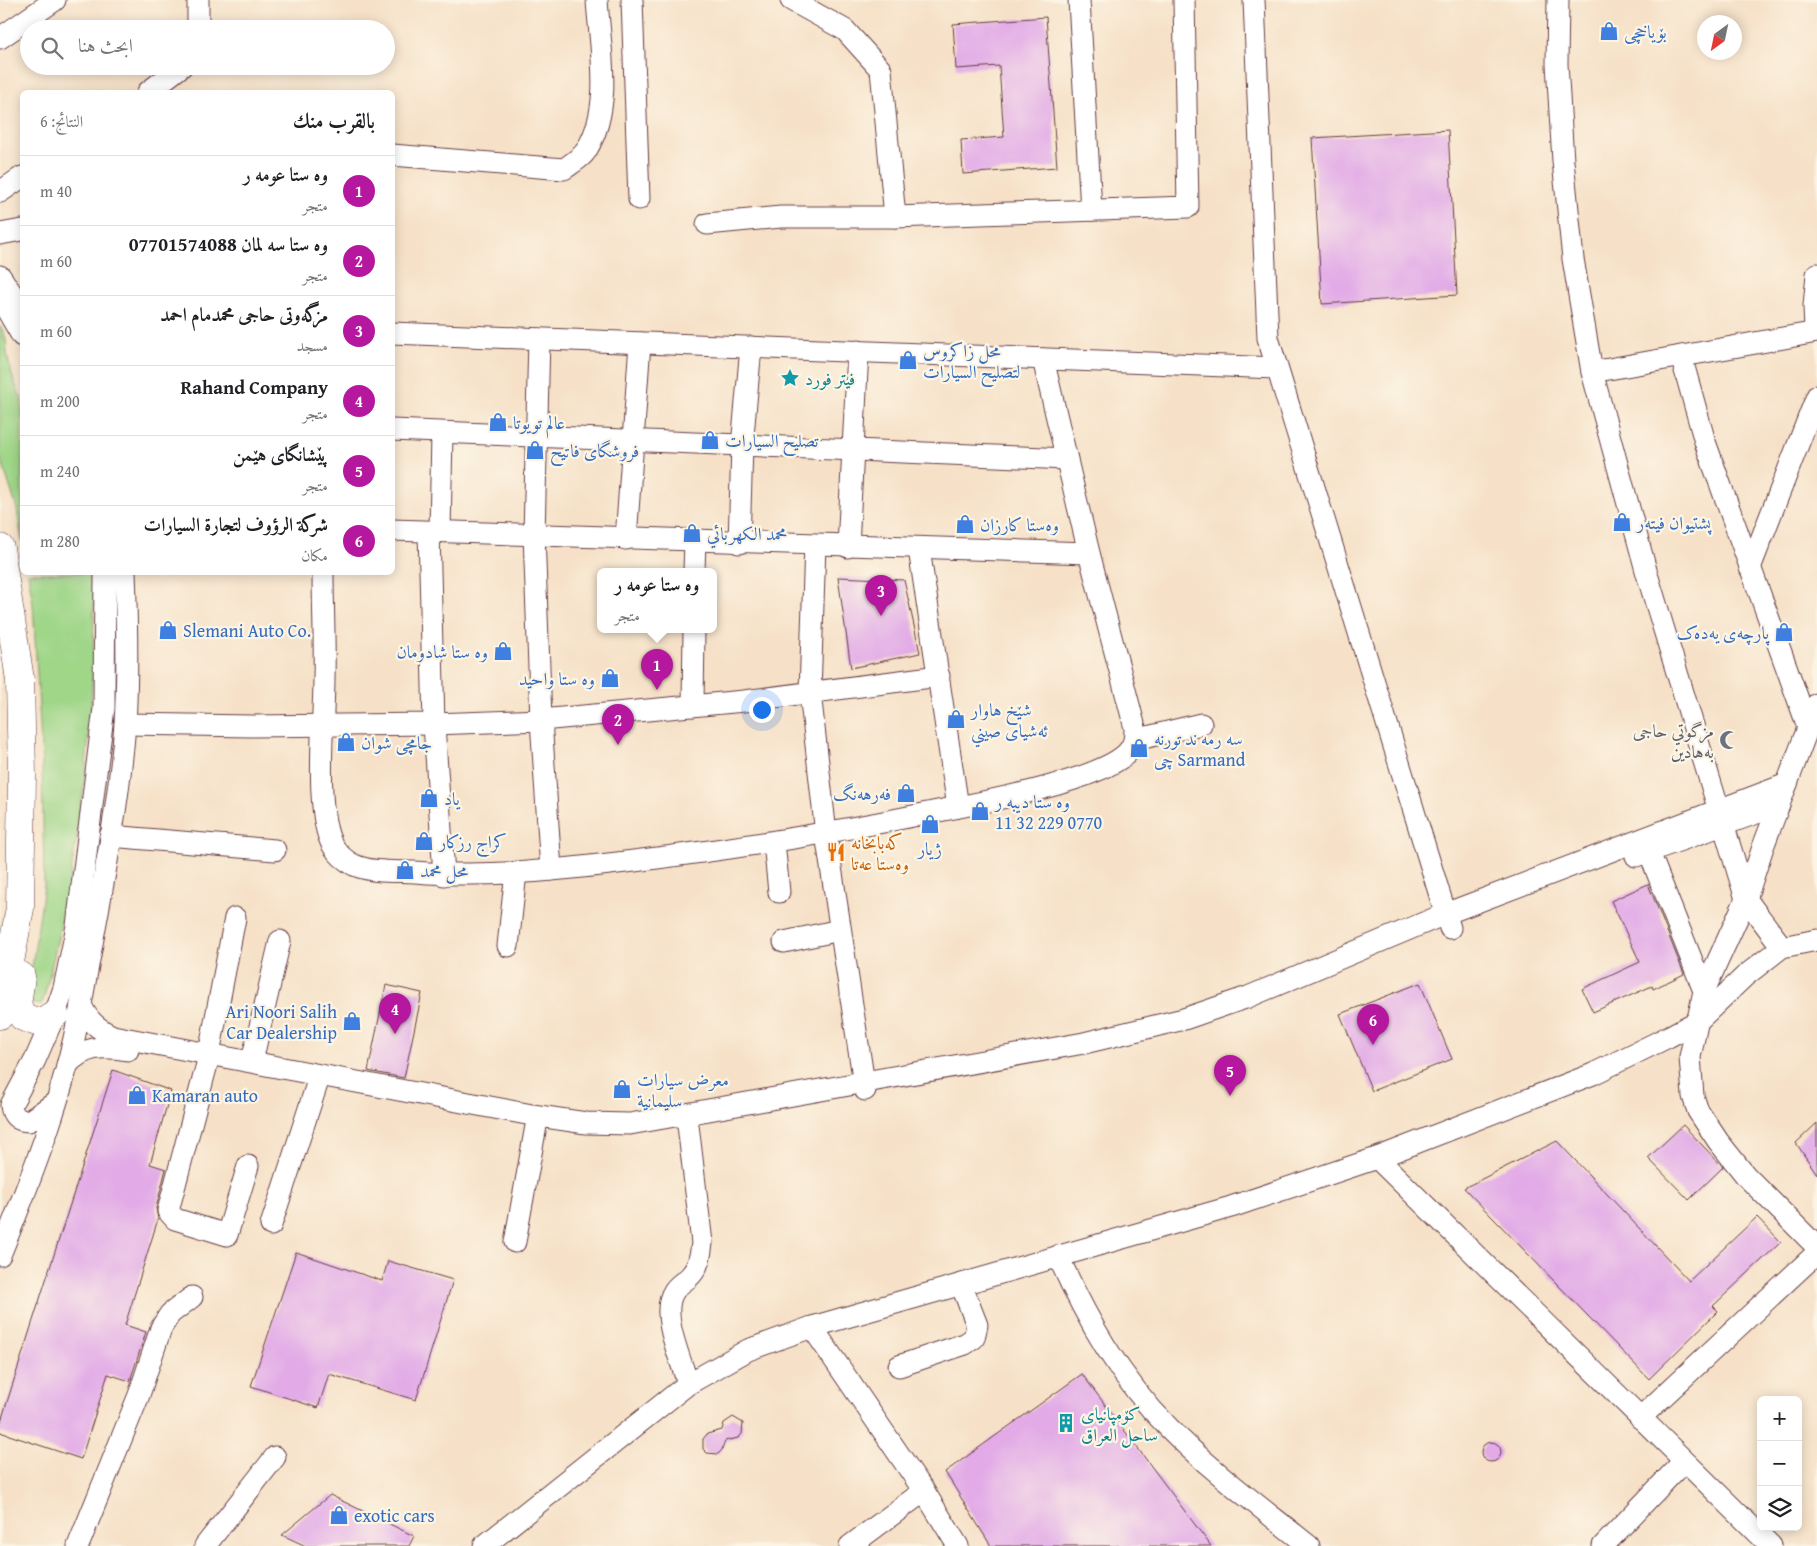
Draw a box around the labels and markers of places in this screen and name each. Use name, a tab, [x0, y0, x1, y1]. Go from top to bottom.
place label: بۆیاخچی	[1624, 18, 1667, 45]
shop icon: بۆیاخچی	[1598, 20, 1620, 42]
place label: محل زاكروس لتصليح السيارات	[923, 337, 1021, 388]
shop icon: محل زاكروس لتصليح السيارات	[897, 349, 919, 371]
place label: فيتر فورد	[805, 365, 855, 392]
place icon: فيتر فورد	[779, 367, 801, 389]
place label: عالم تويوتا	[513, 409, 565, 439]
shop icon: عالم تويوتا	[487, 411, 509, 433]
place label: تصليح السيارات	[725, 427, 819, 457]
shop icon: تصليح السيارات	[699, 429, 721, 451]
place label: فروشگاى فاتيح	[550, 437, 639, 467]
shop icon: فروشگاى فاتيح	[524, 439, 546, 461]
place label: پشتیوان فیتەر	[1635, 509, 1712, 536]
place label: وەستا کارزان	[980, 511, 1059, 538]
shop icon: پشتیوان فیتەر	[1611, 511, 1633, 533]
shop icon: وەستا کارزان	[954, 513, 976, 535]
place label: محمد الكهربائي	[707, 520, 787, 549]
shop icon: محمد الكهربائي	[681, 522, 703, 544]
pin: 3	[865, 575, 897, 616]
place label: Slemani Auto Co.	[183, 617, 311, 644]
shop icon: Slemani Auto Co.	[157, 619, 179, 641]
place label: پارچەی یەدەک	[1677, 619, 1771, 646]
shop icon: پارچەی یەدەک	[1773, 621, 1795, 643]
place label: وه ستا شادومان	[396, 638, 488, 665]
shop icon: وه ستا شادومان	[492, 640, 514, 662]
pin: 1	[641, 649, 673, 690]
place label: وه ستا واحید	[519, 665, 595, 692]
shop icon: وه ستا واحید	[599, 667, 621, 689]
place label: شێخ هاوار ئەشیای صيني	[969, 696, 1048, 748]
pin: 2	[602, 704, 634, 745]
shop icon: شێخ هاوار ئەشیای صيني	[945, 708, 967, 730]
place label: مزگوتي حاجی بەهادین	[1633, 717, 1714, 765]
place label: سه رمه ند تورنه چی Sarmand	[1154, 725, 1246, 773]
place label: جامچی شوان	[361, 729, 432, 756]
mosque icon: مزگوتي حاجی بەهادین	[1718, 729, 1740, 751]
shop icon: جامچی شوان	[335, 731, 357, 753]
shop icon: سه رمه ند تورنه چی Sarmand	[1128, 737, 1150, 759]
place label: فەرهەنگ	[833, 780, 891, 807]
shop icon: فەرهەنگ	[895, 782, 917, 804]
place label: ياد	[444, 785, 461, 812]
shop icon: ياد	[418, 787, 440, 809]
place label: وه ستا دیبه ر 11 32 229 0770	[993, 788, 1103, 836]
shop icon: وه ستا دیبه ر 11 32 229 0770	[969, 800, 991, 822]
shop icon: ژیار	[919, 813, 941, 835]
place label: كراج رزكار	[437, 828, 507, 858]
place label: کەبابخانە وەستا عەتا	[851, 829, 909, 877]
shop icon: كراج رزكار	[413, 830, 435, 852]
place label: ژیار	[916, 835, 942, 862]
restaurant icon: کەبابخانە وەستا عەتا	[825, 841, 847, 863]
place label: محل محمد	[420, 857, 468, 884]
shop icon: محل محمد	[394, 859, 416, 881]
pin: 4	[379, 993, 411, 1034]
place label: Ari Noori Salih Car Dealership	[226, 998, 337, 1046]
pin: 6	[1357, 1004, 1389, 1045]
shop icon: Ari Noori Salih Car Dealership	[341, 1010, 363, 1032]
pin: 5	[1214, 1055, 1246, 1096]
place label: معرض سيارات سليمانية	[637, 1066, 729, 1114]
shop icon: معرض سيارات سليمانية	[611, 1078, 633, 1100]
place label: Kamaran auto	[152, 1082, 258, 1109]
shop icon: Kamaran auto	[126, 1084, 148, 1106]
place label: کۆمپانیای ساحل العراق	[1081, 1400, 1158, 1448]
building icon: کۆمپانیای ساحل العراق	[1055, 1412, 1077, 1434]
place label: exotic cars	[354, 1502, 435, 1529]
shop icon: exotic cars	[328, 1504, 350, 1526]

